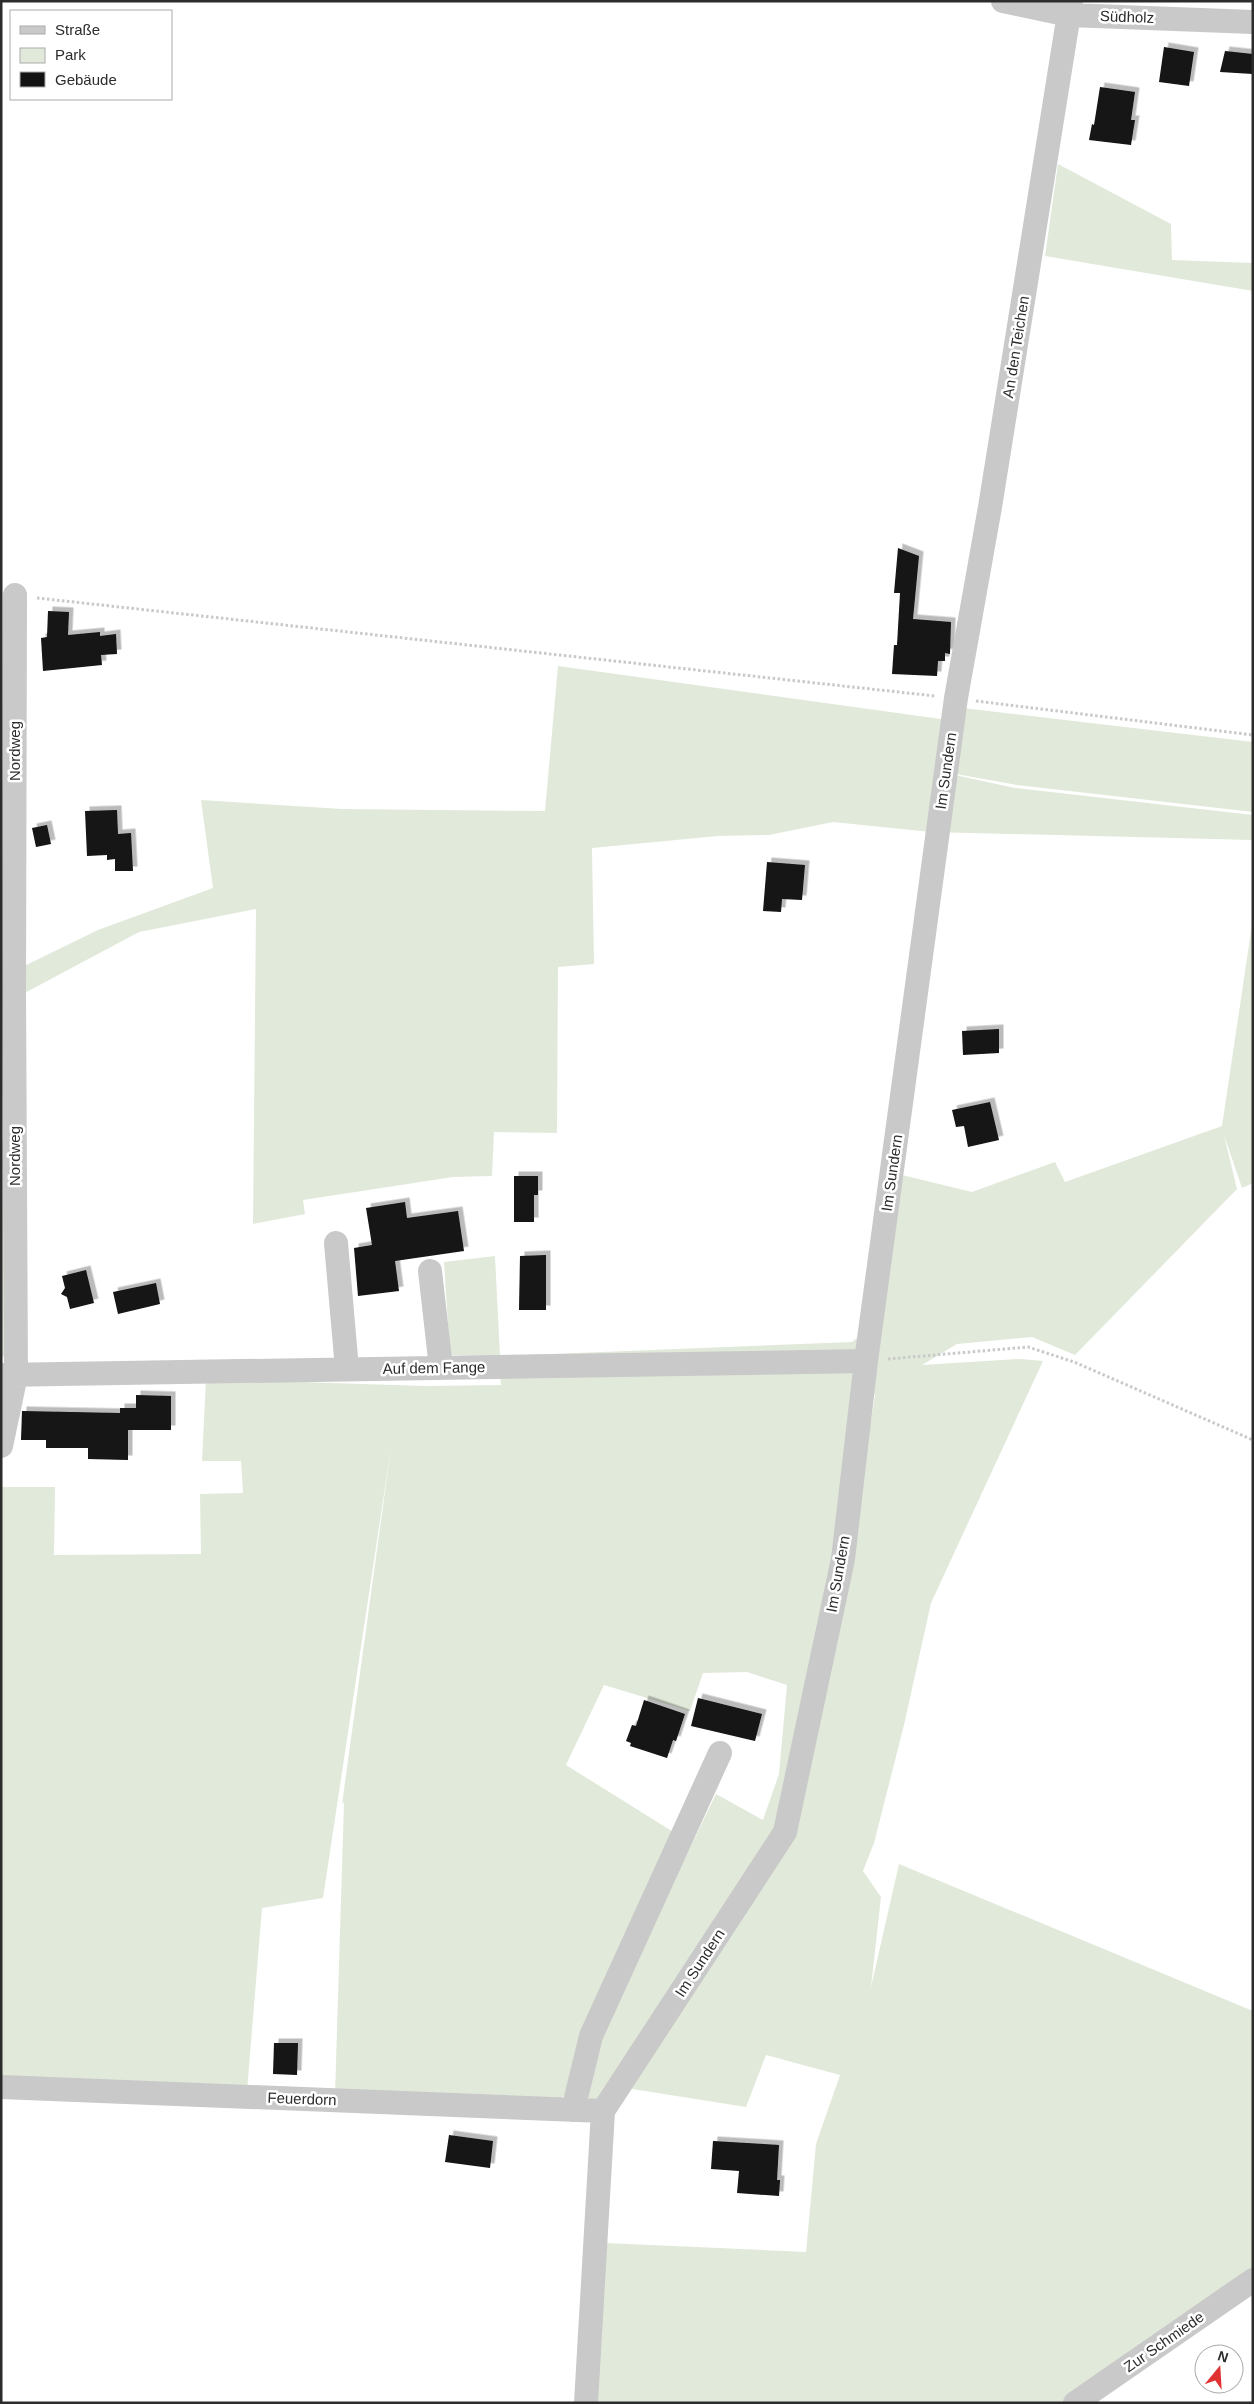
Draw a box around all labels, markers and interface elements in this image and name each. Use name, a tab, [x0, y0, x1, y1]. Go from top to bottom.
street label: Südholz	[1100, 7, 1154, 26]
legend	[10, 10, 172, 100]
text: Straße	[55, 21, 100, 38]
text: Park	[55, 46, 86, 63]
text: Gebäude	[55, 71, 117, 88]
street label: An den Teichen	[999, 295, 1032, 399]
street label: Nordweg	[6, 721, 23, 781]
street label: Im Sundern	[932, 731, 959, 811]
street label: Nordweg	[6, 1126, 23, 1186]
street label: Im Sundern	[878, 1133, 905, 1213]
street label: Auf dem Fange	[383, 1358, 485, 1377]
street label: Im Sundern	[822, 1534, 853, 1614]
street label: Im Sundern	[671, 1926, 728, 2000]
street label: Feuerdorn	[267, 2089, 337, 2108]
street label: Zur Schmiede	[1121, 2308, 1207, 2375]
north arrow	[1194, 2344, 1244, 2394]
text: N	[1216, 2347, 1230, 2366]

